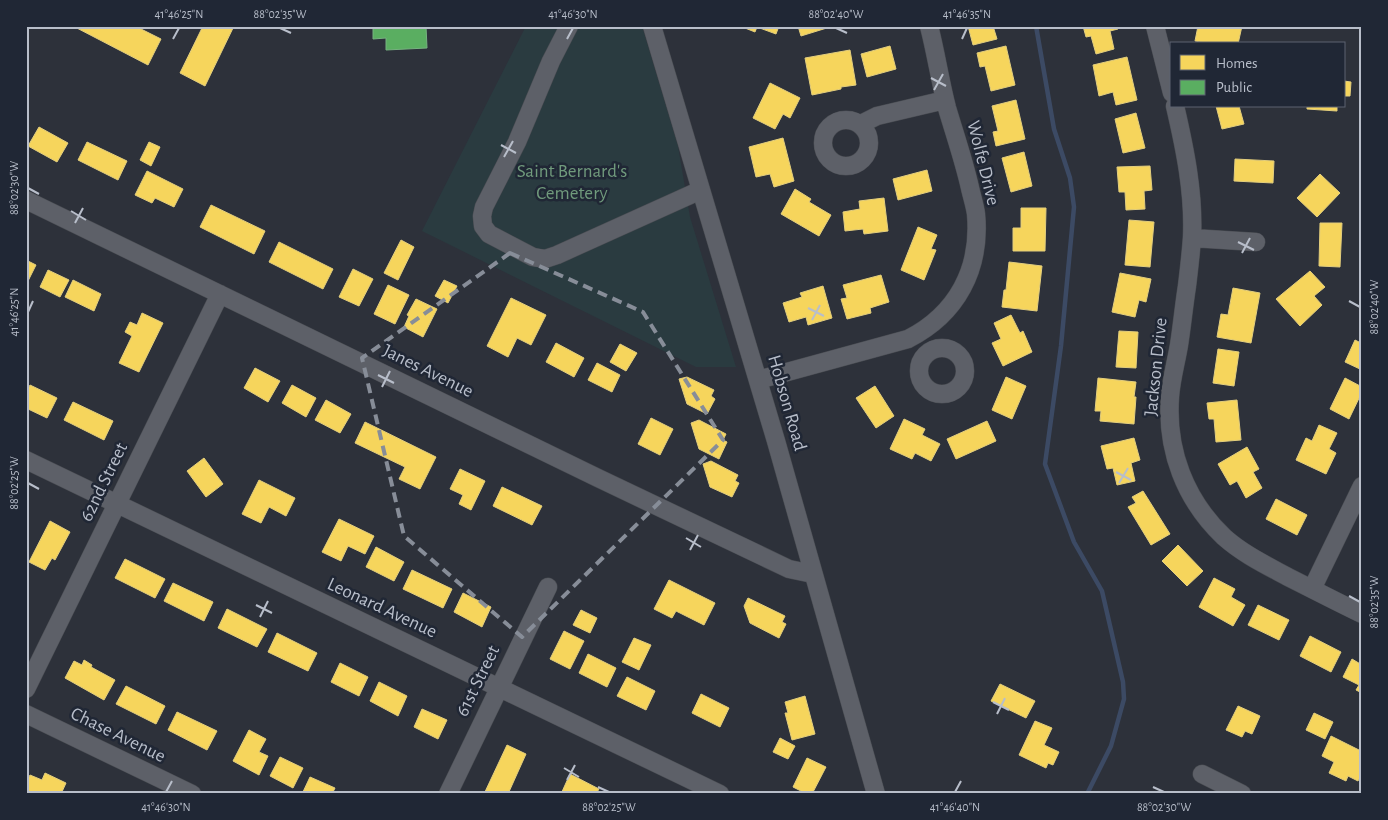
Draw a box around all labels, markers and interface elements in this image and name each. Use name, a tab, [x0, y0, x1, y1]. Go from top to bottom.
text: 41°46'25"N	[155, 8, 203, 20]
text: 88°02'35"W	[254, 8, 307, 20]
text: 41°46'30"N	[548, 8, 598, 20]
text: 88°02'40"W	[808, 8, 864, 20]
text: 41°46'35"N	[943, 8, 991, 20]
legend	[1170, 42, 1346, 108]
text: Homes	[1216, 56, 1258, 71]
text: Public	[1216, 80, 1252, 95]
street label: Wolfe Drive	[963, 119, 1003, 207]
text: 88°02'30"W	[8, 161, 20, 215]
park label: Saint Bernard's Cemetery	[517, 162, 627, 203]
text: 88°02'40"W	[1368, 279, 1380, 335]
text: 41°46'25"N	[8, 288, 20, 336]
street label: Jackson Drive	[1141, 317, 1171, 417]
street label: Janes Avenue	[380, 341, 476, 401]
street label: Hobson Road	[764, 353, 810, 453]
street label: 62nd Street	[77, 440, 131, 524]
text: 88°02'25"W	[8, 456, 20, 510]
street label: Leonard Avenue	[324, 574, 440, 642]
text: 88°02'35"W	[1368, 575, 1380, 628]
street label: 61st Street	[453, 642, 503, 720]
street label: Chase Avenue	[68, 704, 168, 766]
text: 41°46'30"N	[141, 801, 191, 813]
text: 88°02'25"W	[582, 801, 636, 813]
text: 41°46'40"N	[930, 801, 980, 813]
text: 88°02'30"W	[1137, 801, 1191, 813]

